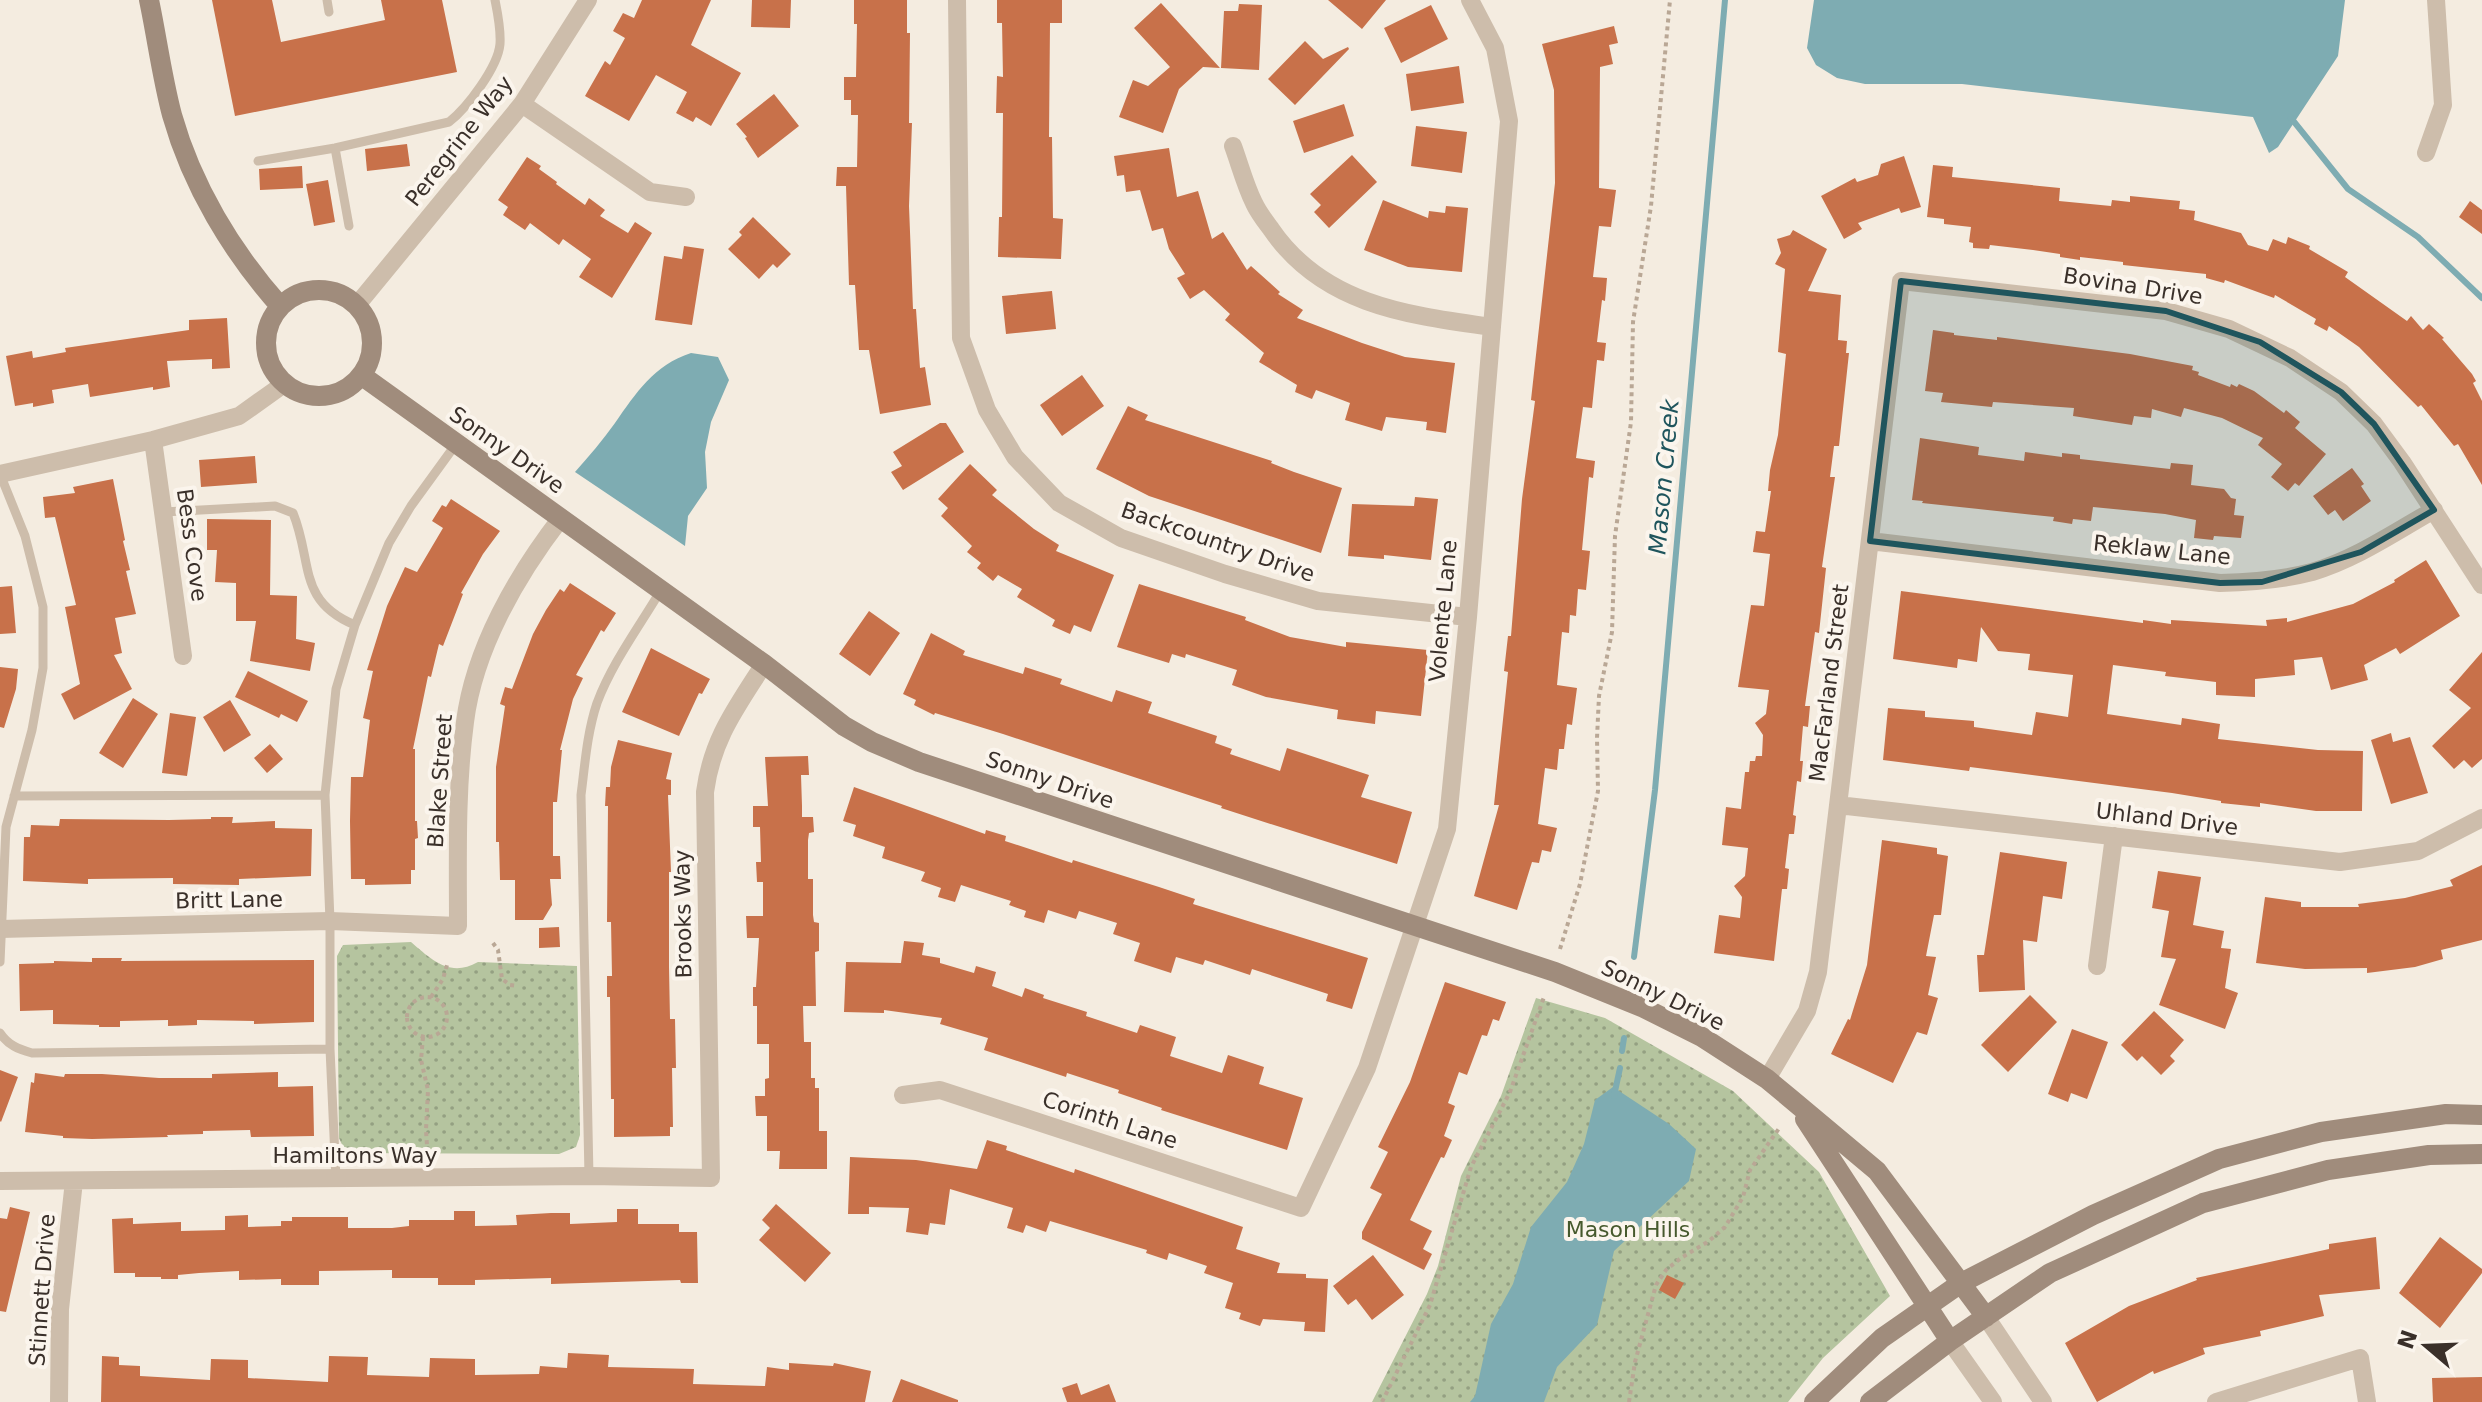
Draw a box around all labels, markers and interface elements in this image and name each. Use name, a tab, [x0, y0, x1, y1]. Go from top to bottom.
street label: Peregrine Way	[400, 71, 518, 211]
street label: Bovina Drive	[2062, 263, 2204, 309]
water label: Mason Creek	[1643, 397, 1685, 556]
street label: Sonny Drive	[445, 401, 569, 499]
street label: Bess Cove	[172, 487, 212, 603]
street label: Backcountry Drive	[1118, 497, 1318, 587]
street label: Reklaw Lane	[2092, 530, 2232, 570]
street label: Volente Lane	[1424, 539, 1462, 683]
street label: MacFarland Street	[1804, 582, 1854, 783]
street label: Blake Street	[423, 713, 457, 849]
street label: Sonny Drive	[983, 746, 1117, 814]
street label: Uhland Drive	[2094, 798, 2240, 840]
street label: Brooks Way	[669, 849, 697, 979]
street label: Britt Lane	[175, 887, 283, 913]
street label: Sonny Drive	[1597, 954, 1729, 1036]
street label: Corinth Lane	[1039, 1086, 1181, 1154]
street label: Hamiltons Way	[272, 1143, 438, 1168]
street label: Stinnett Drive	[24, 1213, 60, 1367]
park label: Mason Hills	[1566, 1217, 1690, 1242]
north arrow	[2386, 1306, 2466, 1386]
text: N	[2393, 1327, 2422, 1352]

